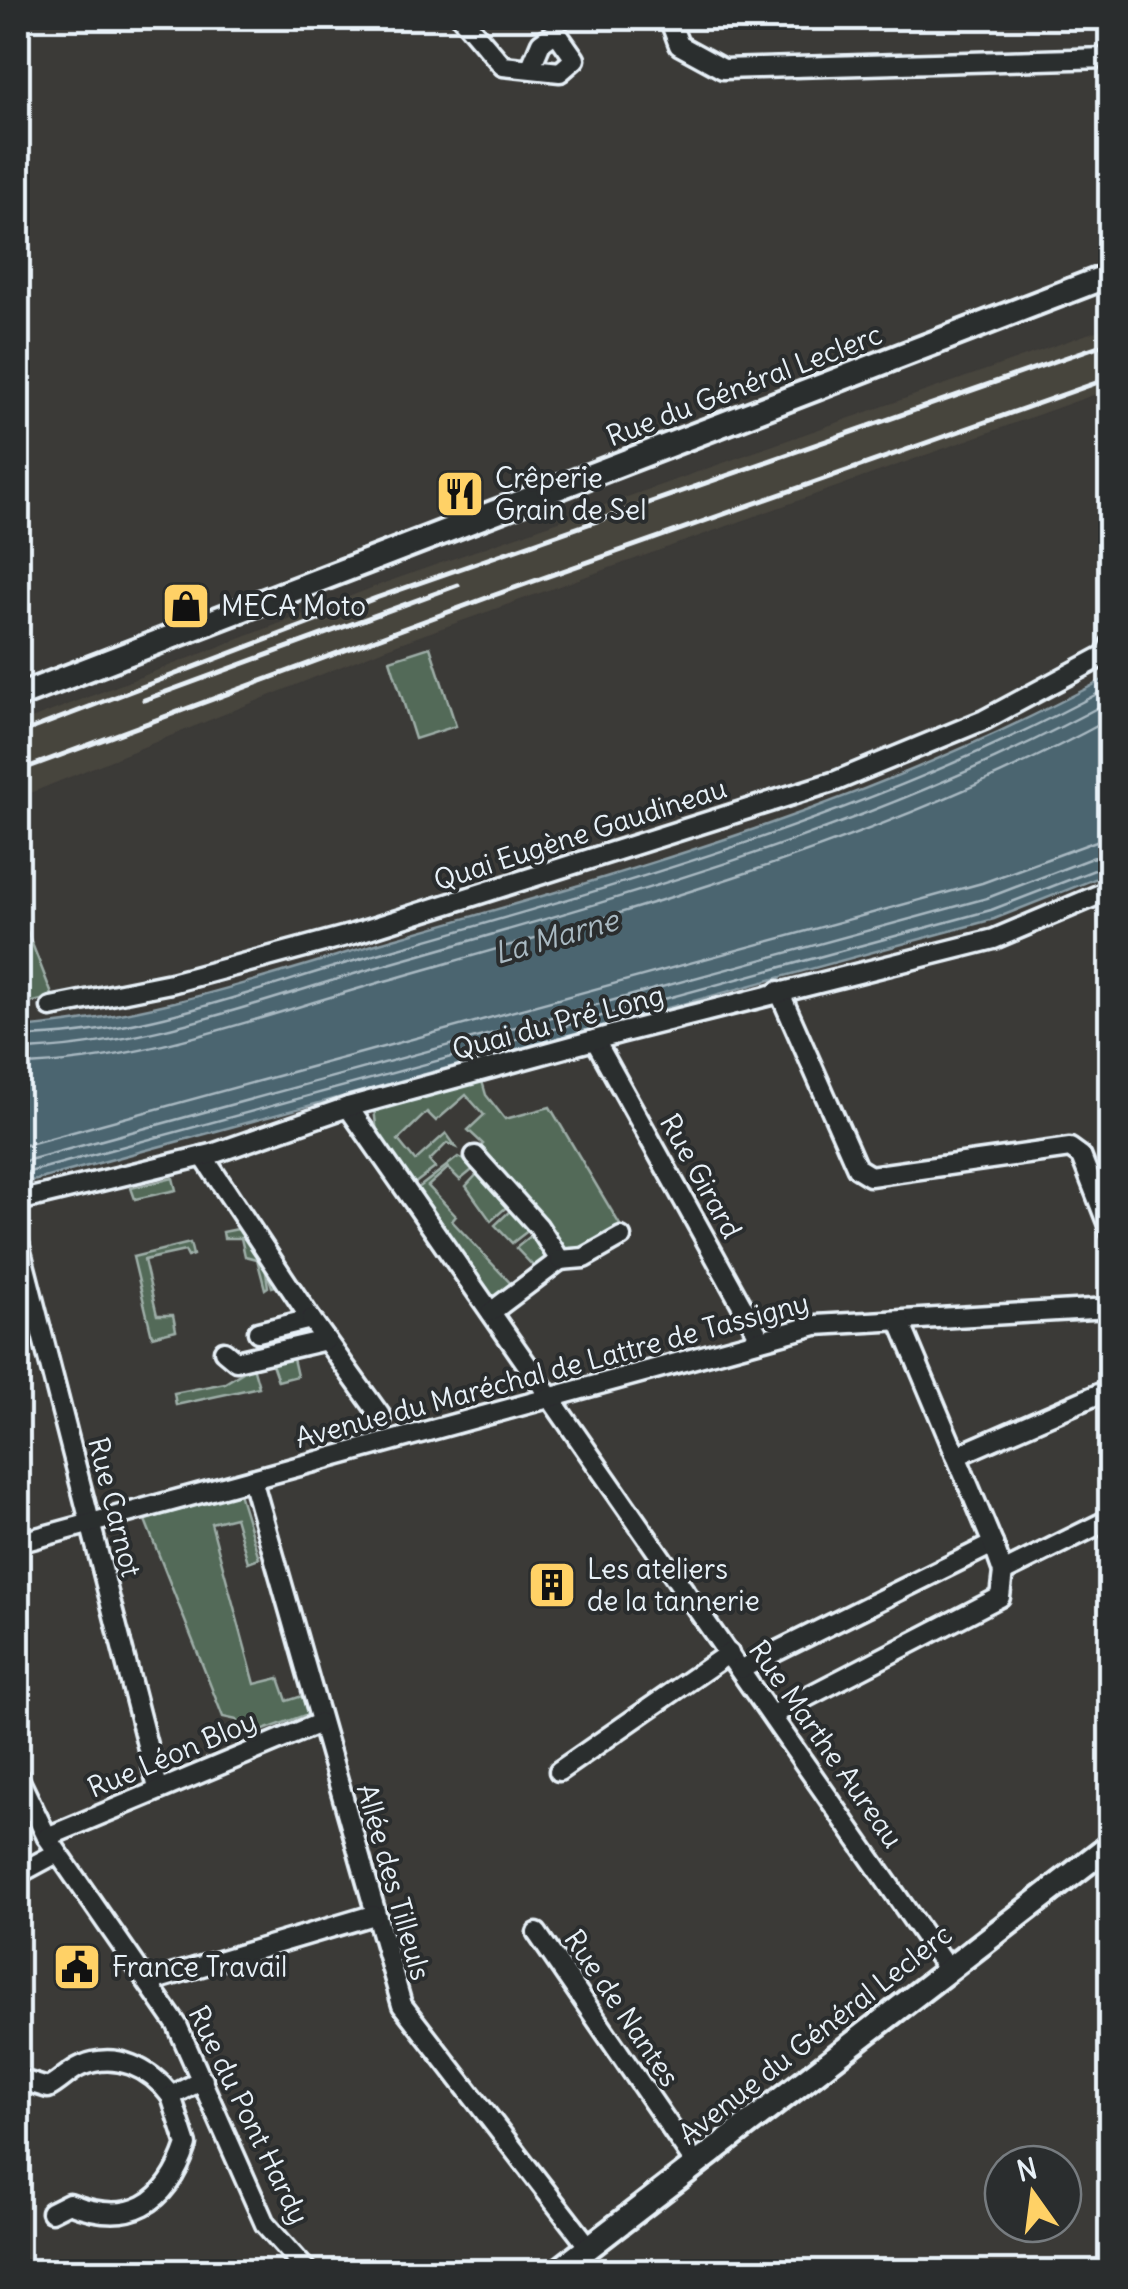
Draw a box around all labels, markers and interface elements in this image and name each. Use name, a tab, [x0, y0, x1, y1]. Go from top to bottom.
street label: Rue du Général Leclerc	[601, 316, 887, 454]
place label: Crêperie Grain de Sel	[495, 460, 646, 528]
restaurant icon: Crêperie Grain de Sel	[434, 468, 486, 520]
shop icon: MECA Moto	[160, 580, 212, 632]
place label: MECA Moto	[221, 588, 366, 624]
street label: Quai Eugène Gaudineau	[429, 770, 731, 898]
water label: La Marne	[489, 900, 624, 972]
street label: Quai du Pré Long	[448, 976, 668, 1068]
street label: Rue Girard	[652, 1107, 750, 1245]
street label: Avenue du Maréchal de Lattre de Tassigny	[291, 1284, 813, 1456]
street label: Rue Carnot	[80, 1434, 150, 1580]
place label: Les ateliers de la tannerie	[587, 1551, 760, 1619]
building icon: Les ateliers de la tannerie	[526, 1559, 578, 1611]
street label: Rue Marthe Aureau	[741, 1633, 911, 1855]
street label: Rue Léon Bloy	[82, 1702, 262, 1806]
street label: Allée des Tilleuls	[349, 1780, 439, 1984]
street label: Avenue du Général Leclerc	[671, 1916, 959, 2152]
street label: Rue de Nantes	[556, 1923, 688, 2093]
public building icon: France Travail	[51, 1941, 103, 1993]
place label: France Travail	[112, 1949, 287, 1985]
street label: Rue du Pont Hardy	[181, 2000, 317, 2230]
north arrow	[983, 2144, 1083, 2244]
text: N	[1013, 2150, 1041, 2190]

